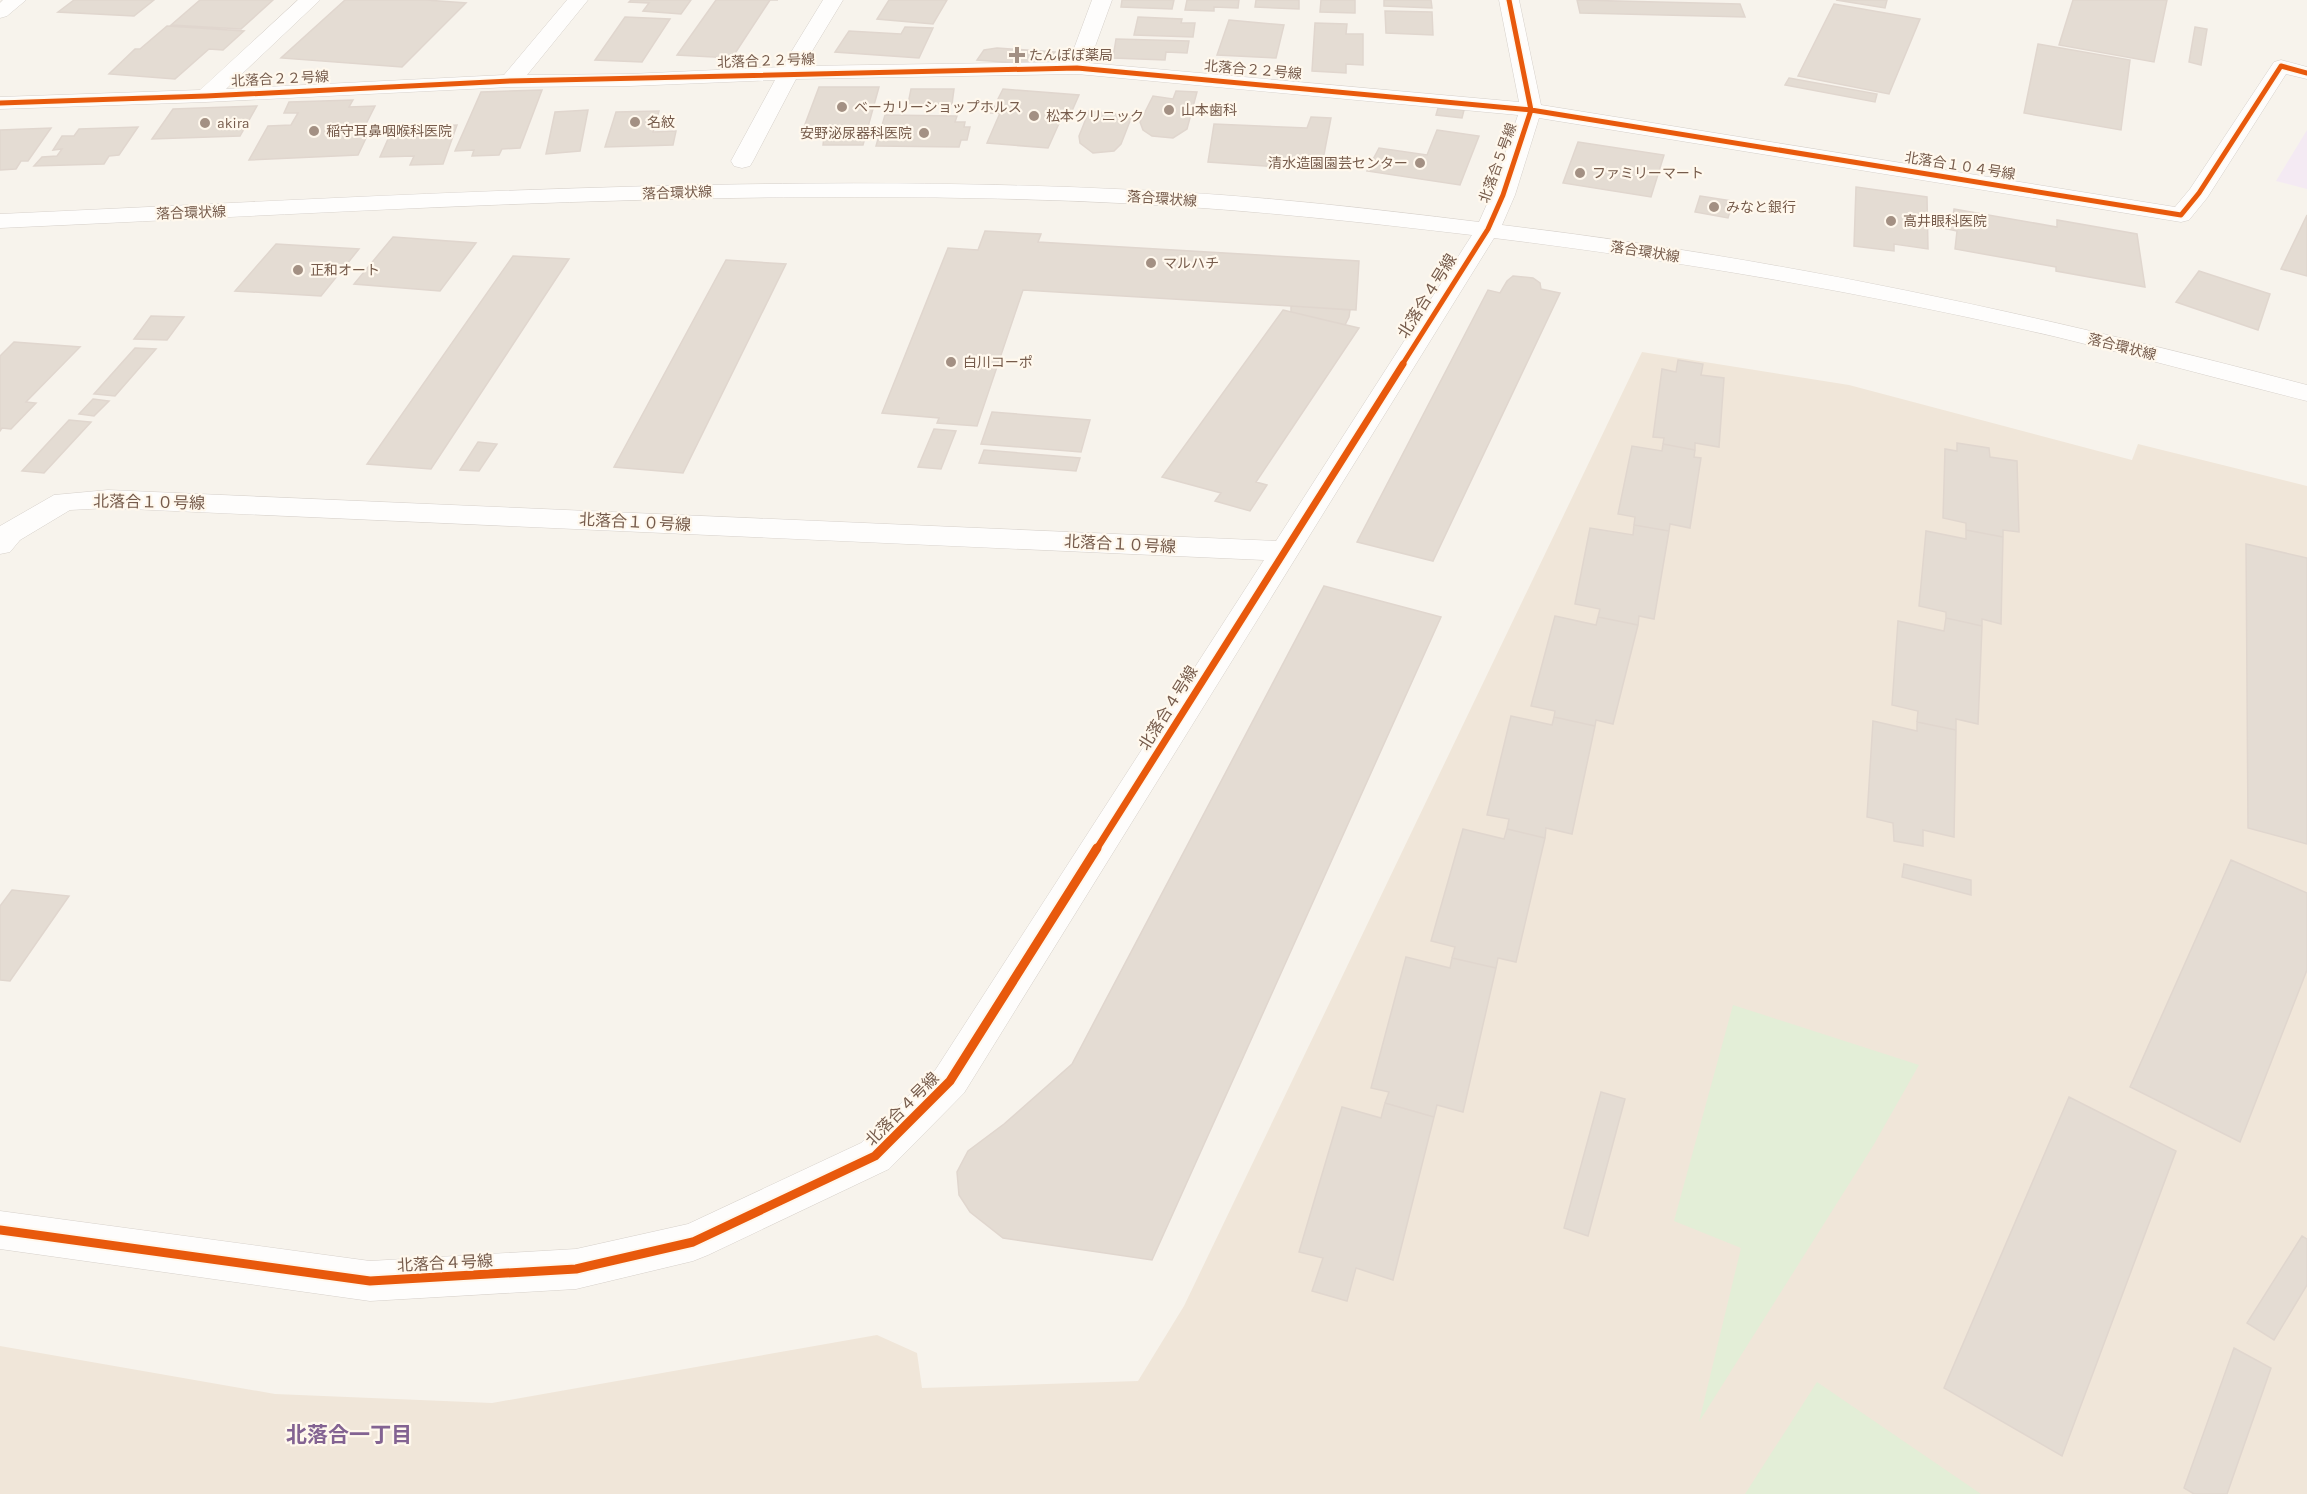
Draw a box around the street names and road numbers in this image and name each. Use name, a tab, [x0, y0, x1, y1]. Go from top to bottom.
street label: 北落合２２号線	[717, 51, 815, 71]
street label: 北落合２２号線	[1203, 57, 1303, 83]
street label: 北落合２２号線	[231, 68, 329, 90]
street label: 北落合５号線	[1476, 121, 1520, 205]
street label: 北落合１０４号線	[1903, 149, 2017, 183]
street label: 落合環状線	[642, 183, 712, 203]
street label: 落合環状線	[1126, 188, 1198, 210]
street label: 落合環状線	[156, 203, 226, 223]
street label: 落合環状線	[1609, 238, 1681, 266]
street label: 北落合４号線	[1394, 250, 1460, 342]
street label: 落合環状線	[2086, 330, 2158, 364]
street label: 北落合１０号線	[93, 492, 205, 512]
street label: 北落合１０号線	[579, 510, 691, 534]
street label: 北落合１０号線	[1064, 532, 1176, 556]
street label: 北落合４号線	[1135, 662, 1201, 754]
street label: 北落合４号線	[861, 1068, 943, 1150]
street label: 北落合４号線	[397, 1251, 493, 1275]

